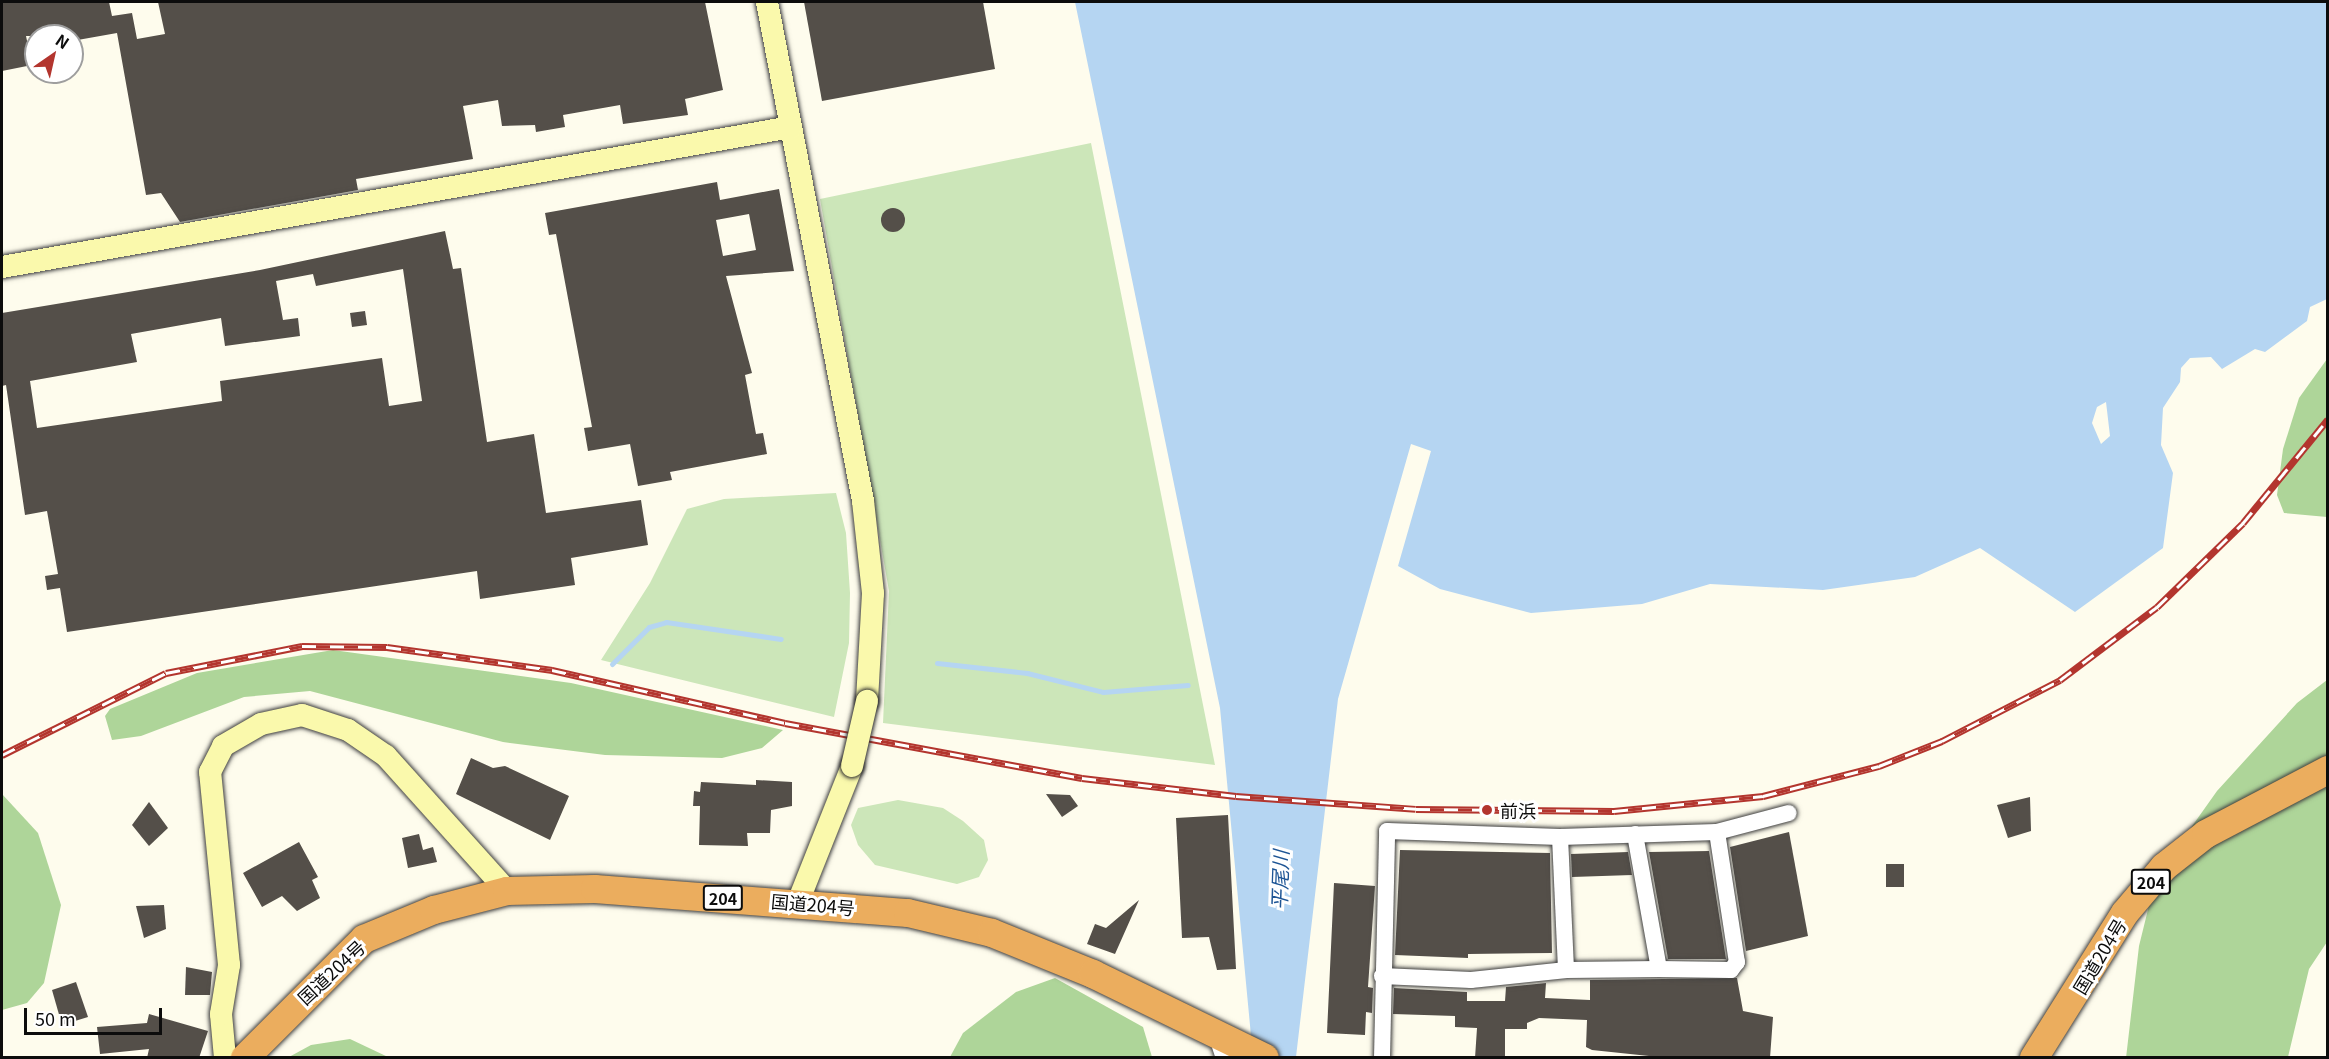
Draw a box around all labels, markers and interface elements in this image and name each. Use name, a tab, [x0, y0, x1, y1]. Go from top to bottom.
north arrow	[24, 24, 84, 84]
text: N	[51, 27, 75, 54]
place label: 前浜	[1500, 799, 1536, 821]
marker: 前浜	[1478, 801, 1496, 819]
water label: 平尾川	[1266, 850, 1292, 910]
road number: 204	[2130, 869, 2172, 895]
road number: 204	[702, 885, 744, 911]
street label: 国道204号	[770, 890, 856, 918]
street label: 国道204号	[2068, 914, 2130, 998]
street label: 国道204号	[293, 935, 369, 1009]
scale bar	[27, 996, 165, 1034]
text: 50 m	[35, 1005, 76, 1031]

